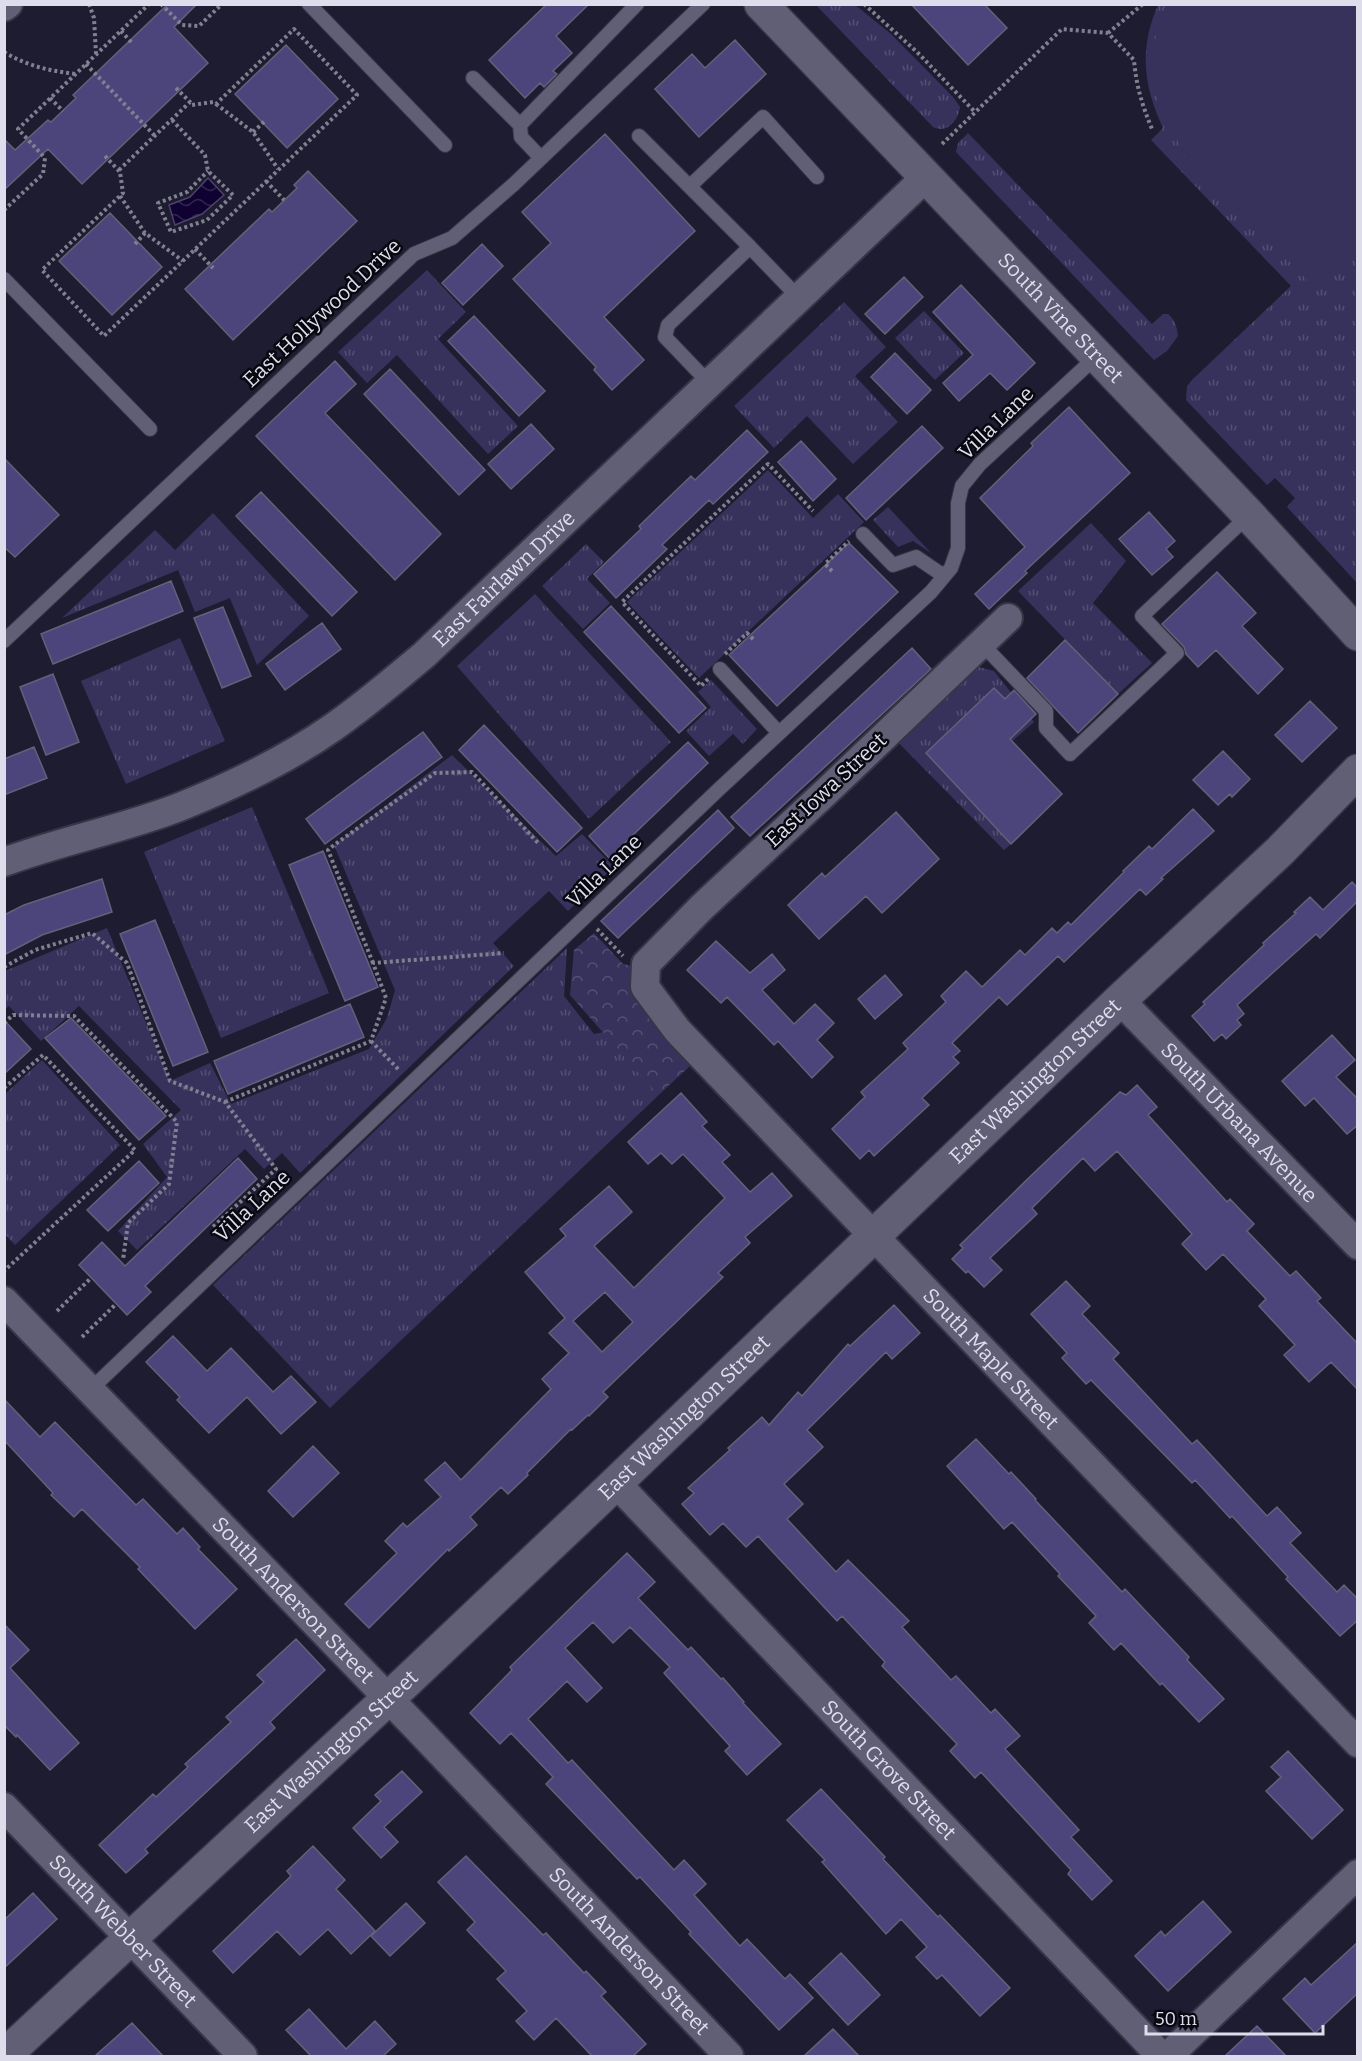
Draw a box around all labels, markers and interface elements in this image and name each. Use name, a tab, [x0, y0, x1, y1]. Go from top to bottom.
street label: East Hollywood Drive	[238, 233, 406, 393]
street label: South Vine Street	[993, 247, 1129, 389]
street label: Villa Lane	[953, 381, 1039, 465]
street label: East Fairlawn Drive	[427, 505, 581, 653]
street label: East Iowa Street	[760, 727, 892, 853]
street label: Villa Lane	[561, 829, 647, 913]
street label: East Washington Street	[944, 993, 1127, 1169]
street label: South Urbana Avenue	[1156, 1037, 1323, 1208]
street label: Villa Lane	[208, 1164, 296, 1248]
street label: South Maple Street	[917, 1283, 1065, 1435]
street label: East Washington Street	[593, 1329, 776, 1506]
street label: South Anderson Street	[207, 1511, 380, 1689]
street label: East Washington Street	[239, 1664, 424, 1839]
street label: South Grove Street	[816, 1694, 962, 1846]
street label: South Webber Street	[44, 1849, 203, 2013]
street label: South Anderson Street	[543, 1862, 715, 2041]
scale bar	[1146, 1998, 1323, 2036]
text: 50 m	[1155, 2008, 1197, 2030]

